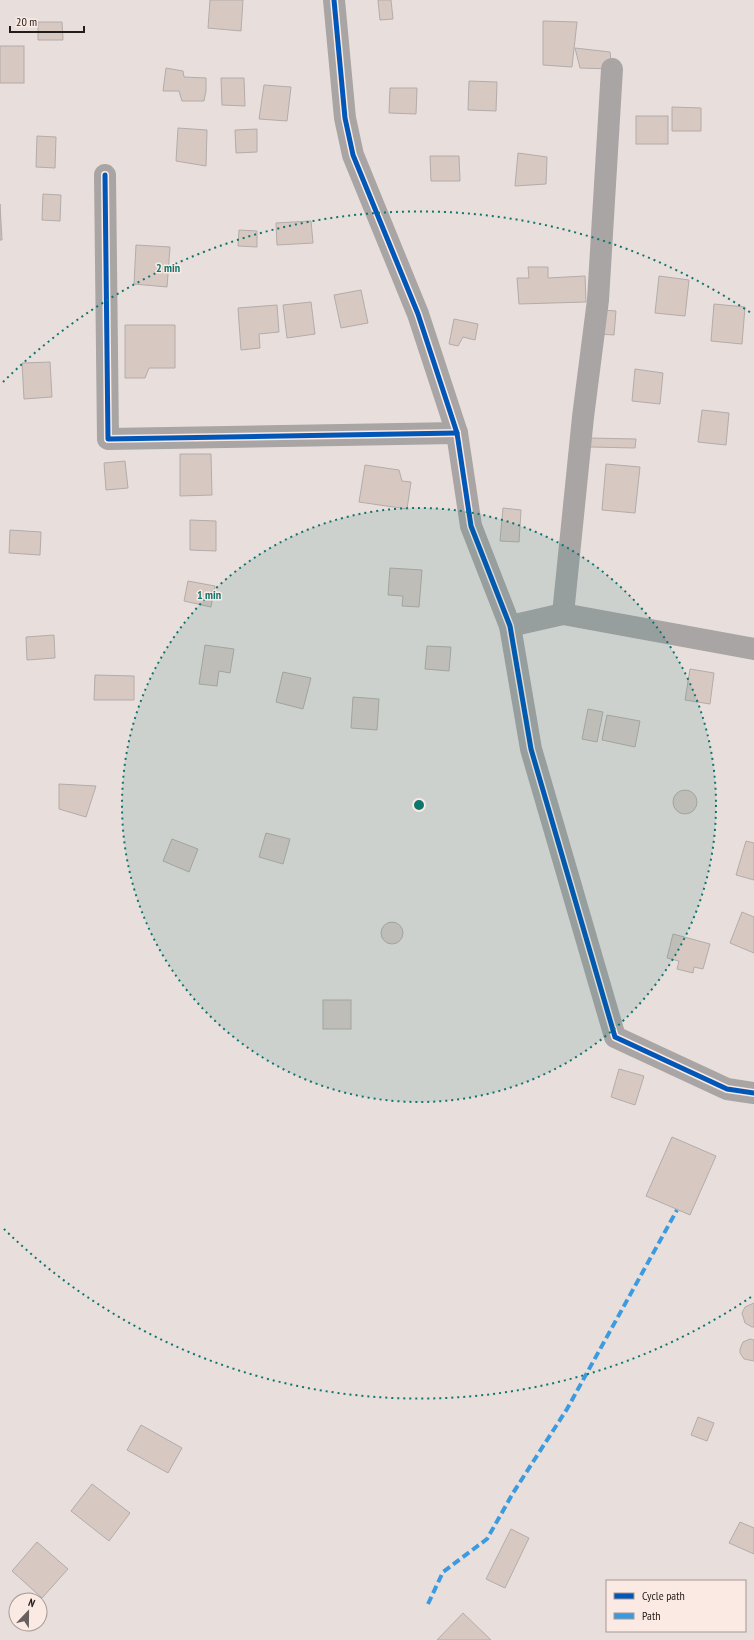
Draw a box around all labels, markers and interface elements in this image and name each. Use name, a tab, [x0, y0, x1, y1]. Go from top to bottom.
scale bar	[10, 8, 84, 34]
text: 20 m	[16, 14, 37, 29]
text: 2 min	[156, 260, 180, 275]
text: 1 min	[197, 587, 221, 602]
centre of rings	[412, 798, 426, 812]
legend	[606, 1580, 746, 1632]
text: Cycle path	[642, 1588, 685, 1603]
north arrow	[8, 1592, 48, 1632]
text: N	[26, 1595, 37, 1610]
text: Path	[642, 1608, 660, 1623]

